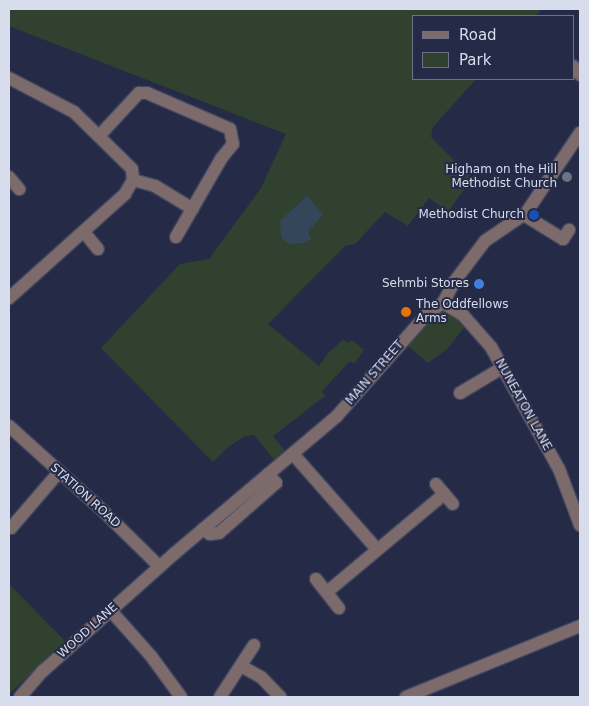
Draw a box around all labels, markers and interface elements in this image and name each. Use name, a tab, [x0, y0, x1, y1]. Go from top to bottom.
legend	[412, 15, 574, 80]
text: Road	[459, 26, 497, 44]
text: Park	[459, 51, 491, 69]
place label: Higham on the Hill Methodist Church	[445, 163, 557, 191]
marker: Higham on the Hill Methodist Church	[561, 171, 573, 183]
place label: Methodist Church	[418, 208, 524, 222]
marker: Methodist Church	[528, 209, 540, 221]
place label: Sehmbi Stores	[382, 277, 469, 291]
marker: Sehmbi Stores	[473, 278, 485, 290]
place label: The Oddfellows Arms	[416, 298, 508, 326]
marker: The Oddfellows Arms	[400, 306, 412, 318]
street label: MAIN STREET	[343, 338, 407, 408]
street label: NUNEATON LANE	[492, 357, 554, 453]
street label: STATION ROAD	[47, 461, 123, 531]
street label: WOOD LANE	[55, 600, 121, 662]

